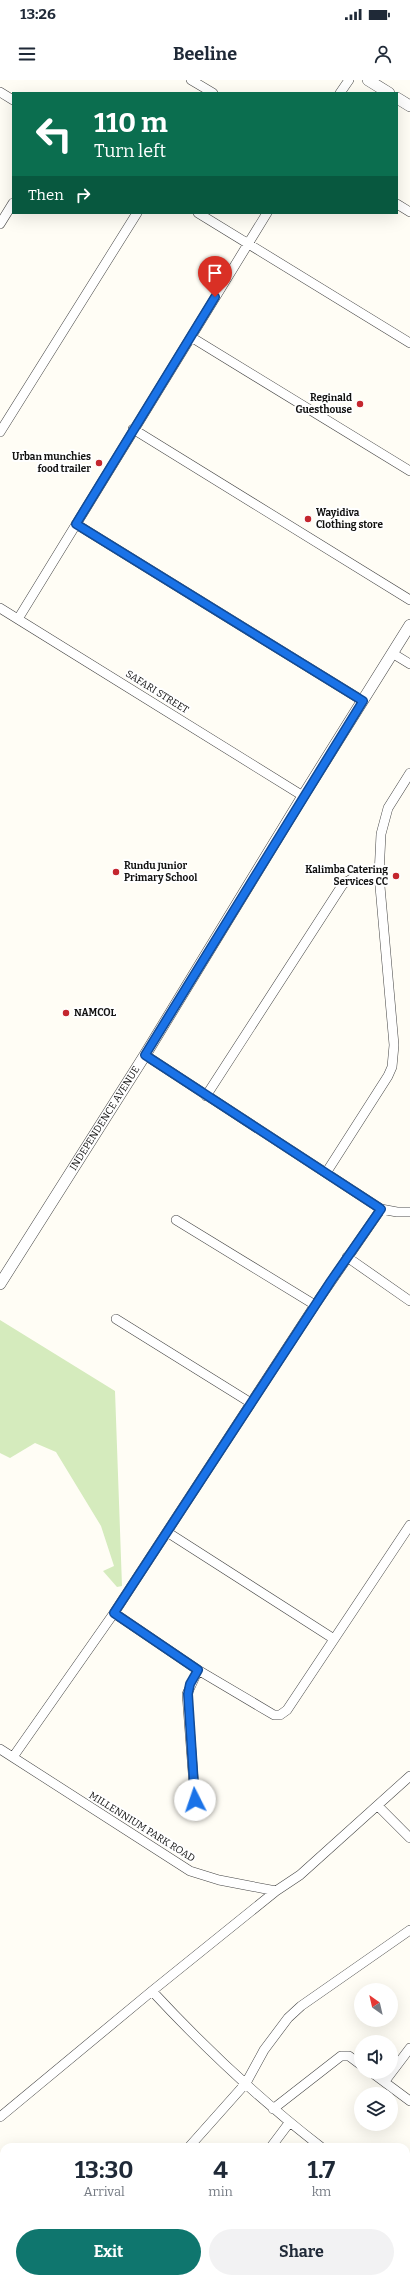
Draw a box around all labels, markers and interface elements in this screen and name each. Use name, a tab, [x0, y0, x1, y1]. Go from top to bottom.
text: 13:26	[20, 5, 56, 23]
icon: menu	[16, 43, 38, 65]
text: Beeline	[173, 43, 237, 65]
icon: person	[372, 43, 394, 65]
text: 110 m	[94, 106, 168, 139]
icon: left	[28, 108, 80, 160]
text: Turn left	[94, 140, 166, 162]
icon: right	[72, 184, 94, 206]
text: Then	[28, 186, 64, 204]
pin	[198, 256, 232, 297]
icon: arrive	[204, 262, 226, 284]
place label: Reginald Guesthouse	[295, 392, 353, 416]
marker: Reginald Guesthouse	[355, 399, 365, 409]
place label: Urban munchies food trailer	[12, 451, 91, 475]
marker: Urban munchies food trailer	[94, 458, 104, 468]
place label: Wayidiva Clothing store	[316, 507, 383, 531]
marker: Wayidiva Clothing store	[303, 514, 313, 524]
street label: SAFARI STREET	[123, 668, 191, 716]
place label: Rundu Junior Primary School	[124, 860, 197, 884]
place label: Kalimba Catering Services CC	[305, 864, 388, 888]
marker: Rundu Junior Primary School	[111, 867, 121, 877]
marker: Kalimba Catering Services CC	[391, 871, 401, 881]
place label: NAMCOL	[74, 1007, 117, 1019]
marker: NAMCOL	[61, 1008, 71, 1018]
street label: INDEPENDENCE AVENUE	[67, 1064, 142, 1173]
position arrow	[174, 1779, 216, 1821]
street label: MILLENNIUM PARK ROAD	[87, 1789, 197, 1865]
north arrow	[354, 1983, 398, 2027]
map controls	[354, 1983, 398, 2131]
button: sound	[354, 2035, 398, 2079]
button: layers	[354, 2087, 398, 2131]
text: 13:30	[75, 2156, 134, 2184]
text: 4	[213, 2156, 228, 2184]
text: 1.7	[308, 2156, 335, 2184]
text: Arrival	[84, 2184, 125, 2199]
text: min	[208, 2184, 233, 2199]
text: km	[312, 2184, 331, 2199]
button: Exit	[16, 2229, 201, 2275]
button: Share	[209, 2229, 394, 2275]

